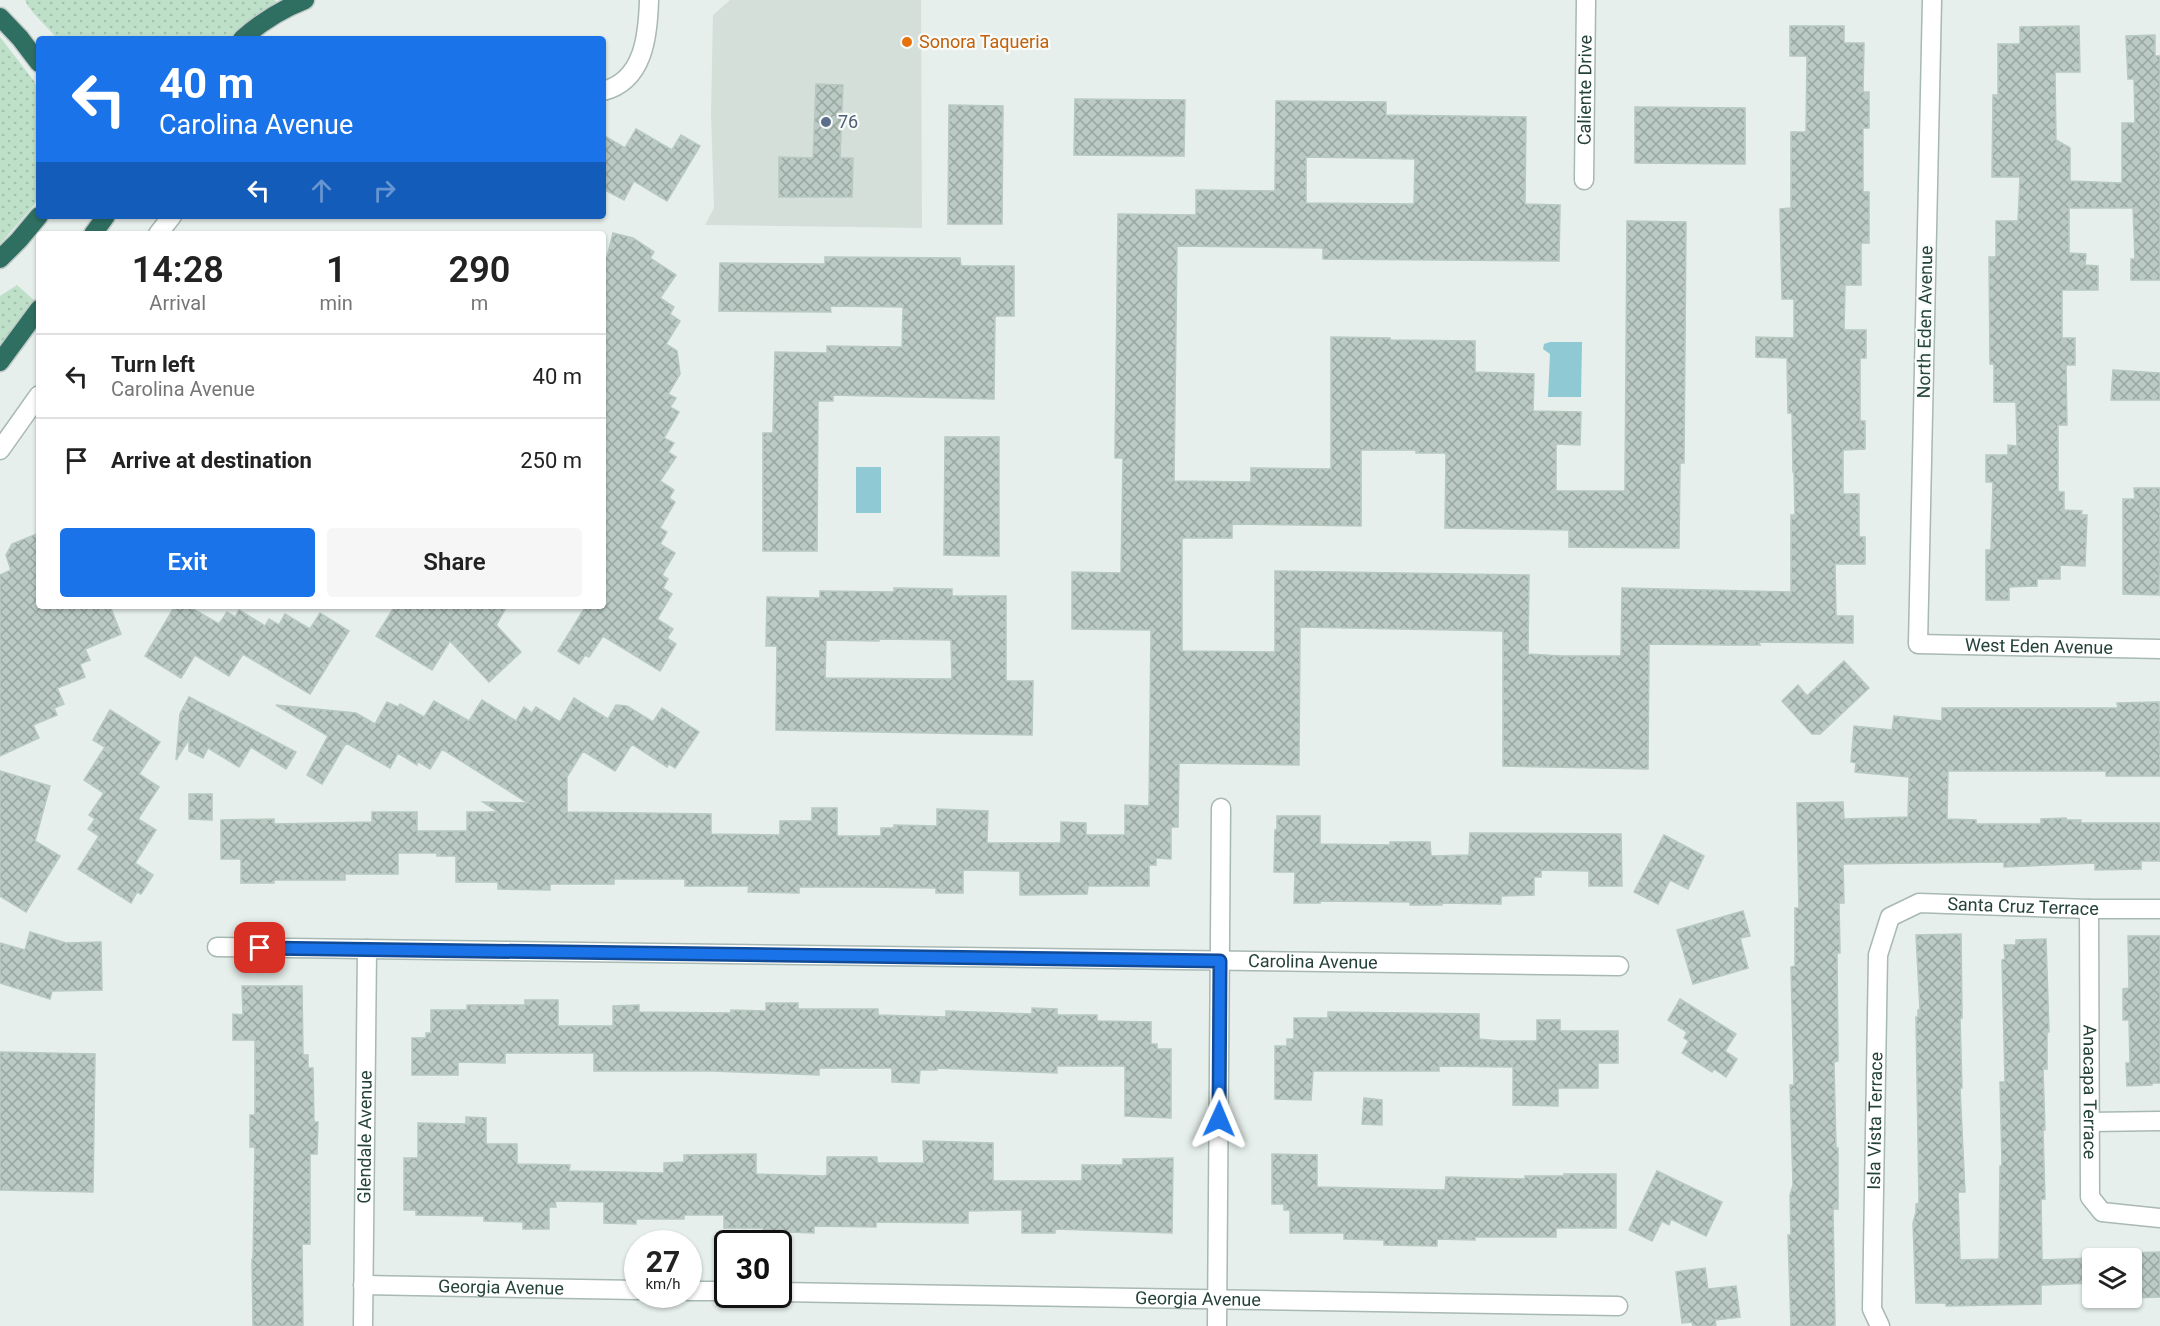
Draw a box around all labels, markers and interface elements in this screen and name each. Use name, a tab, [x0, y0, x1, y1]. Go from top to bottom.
place label: Sonora Taqueria	[919, 31, 1049, 52]
marker: Sonora Taqueria	[900, 35, 914, 49]
street label: Caliente Drive	[1573, 35, 1596, 145]
text: 40 m	[159, 59, 254, 108]
icon: left	[60, 60, 138, 138]
text: Carolina Avenue	[159, 109, 353, 141]
place label: 76	[838, 111, 858, 132]
marker: 76	[819, 115, 833, 129]
icon: left	[242, 174, 275, 207]
icon: ahead	[305, 174, 338, 207]
icon: right	[368, 174, 401, 207]
street label: North Eden Avenue	[1913, 245, 1936, 399]
text: 14:28	[132, 249, 224, 291]
text: 1	[326, 249, 346, 291]
text: 290	[449, 249, 510, 291]
text: Arrival	[149, 291, 206, 315]
text: min	[319, 291, 353, 315]
text: m	[471, 291, 488, 315]
text: Turn left	[111, 352, 195, 377]
icon: left	[60, 360, 93, 393]
text: 40 m	[533, 364, 582, 389]
text: Carolina Avenue	[111, 377, 255, 401]
icon: arrive	[60, 444, 93, 477]
text: Arrive at destination	[111, 448, 312, 473]
text: 250 m	[520, 448, 582, 473]
button: Exit	[60, 528, 315, 597]
button: Share	[327, 528, 582, 597]
street label: West Eden Avenue	[1965, 634, 2113, 658]
street label: Santa Cruz Terrace	[1947, 893, 2099, 919]
pin	[234, 922, 285, 973]
icon: arrive	[243, 931, 276, 964]
street label: Carolina Avenue	[1248, 950, 1378, 973]
street label: Anacapa Terrace	[2079, 1025, 2101, 1159]
street label: Isla Vista Terrace	[1863, 1052, 1886, 1190]
street label: Glendale Avenue	[353, 1070, 376, 1204]
position arrow	[1187, 1087, 1251, 1151]
speed limit sign: 30	[714, 1230, 792, 1308]
text: 27	[646, 1244, 680, 1279]
map controls	[2082, 1248, 2142, 1308]
button: layers	[2082, 1248, 2142, 1308]
street label: Georgia Avenue	[438, 1275, 564, 1299]
text: km/h	[645, 1275, 681, 1293]
street label: Georgia Avenue	[1135, 1287, 1261, 1310]

